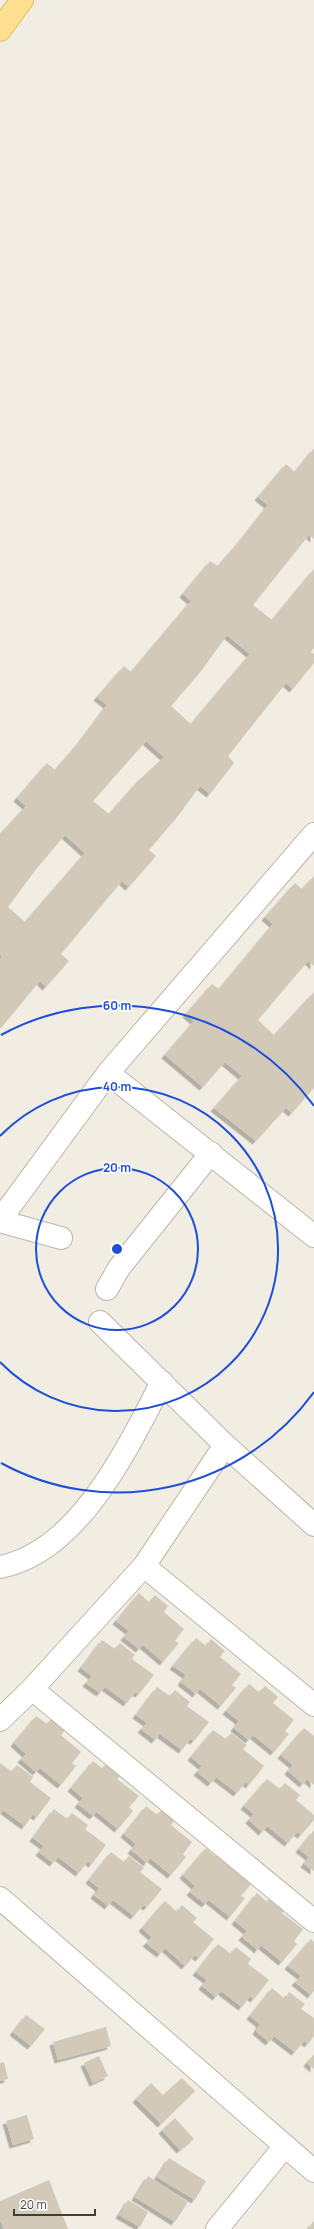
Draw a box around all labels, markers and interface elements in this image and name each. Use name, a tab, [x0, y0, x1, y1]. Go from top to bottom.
text: 60 m	[103, 997, 131, 1014]
text: 40 m	[103, 1078, 131, 1095]
text: 20 m	[103, 1159, 131, 1176]
centre of rings	[110, 1242, 124, 1256]
scale bar	[14, 2191, 95, 2217]
text: 20 m	[20, 2196, 47, 2213]

